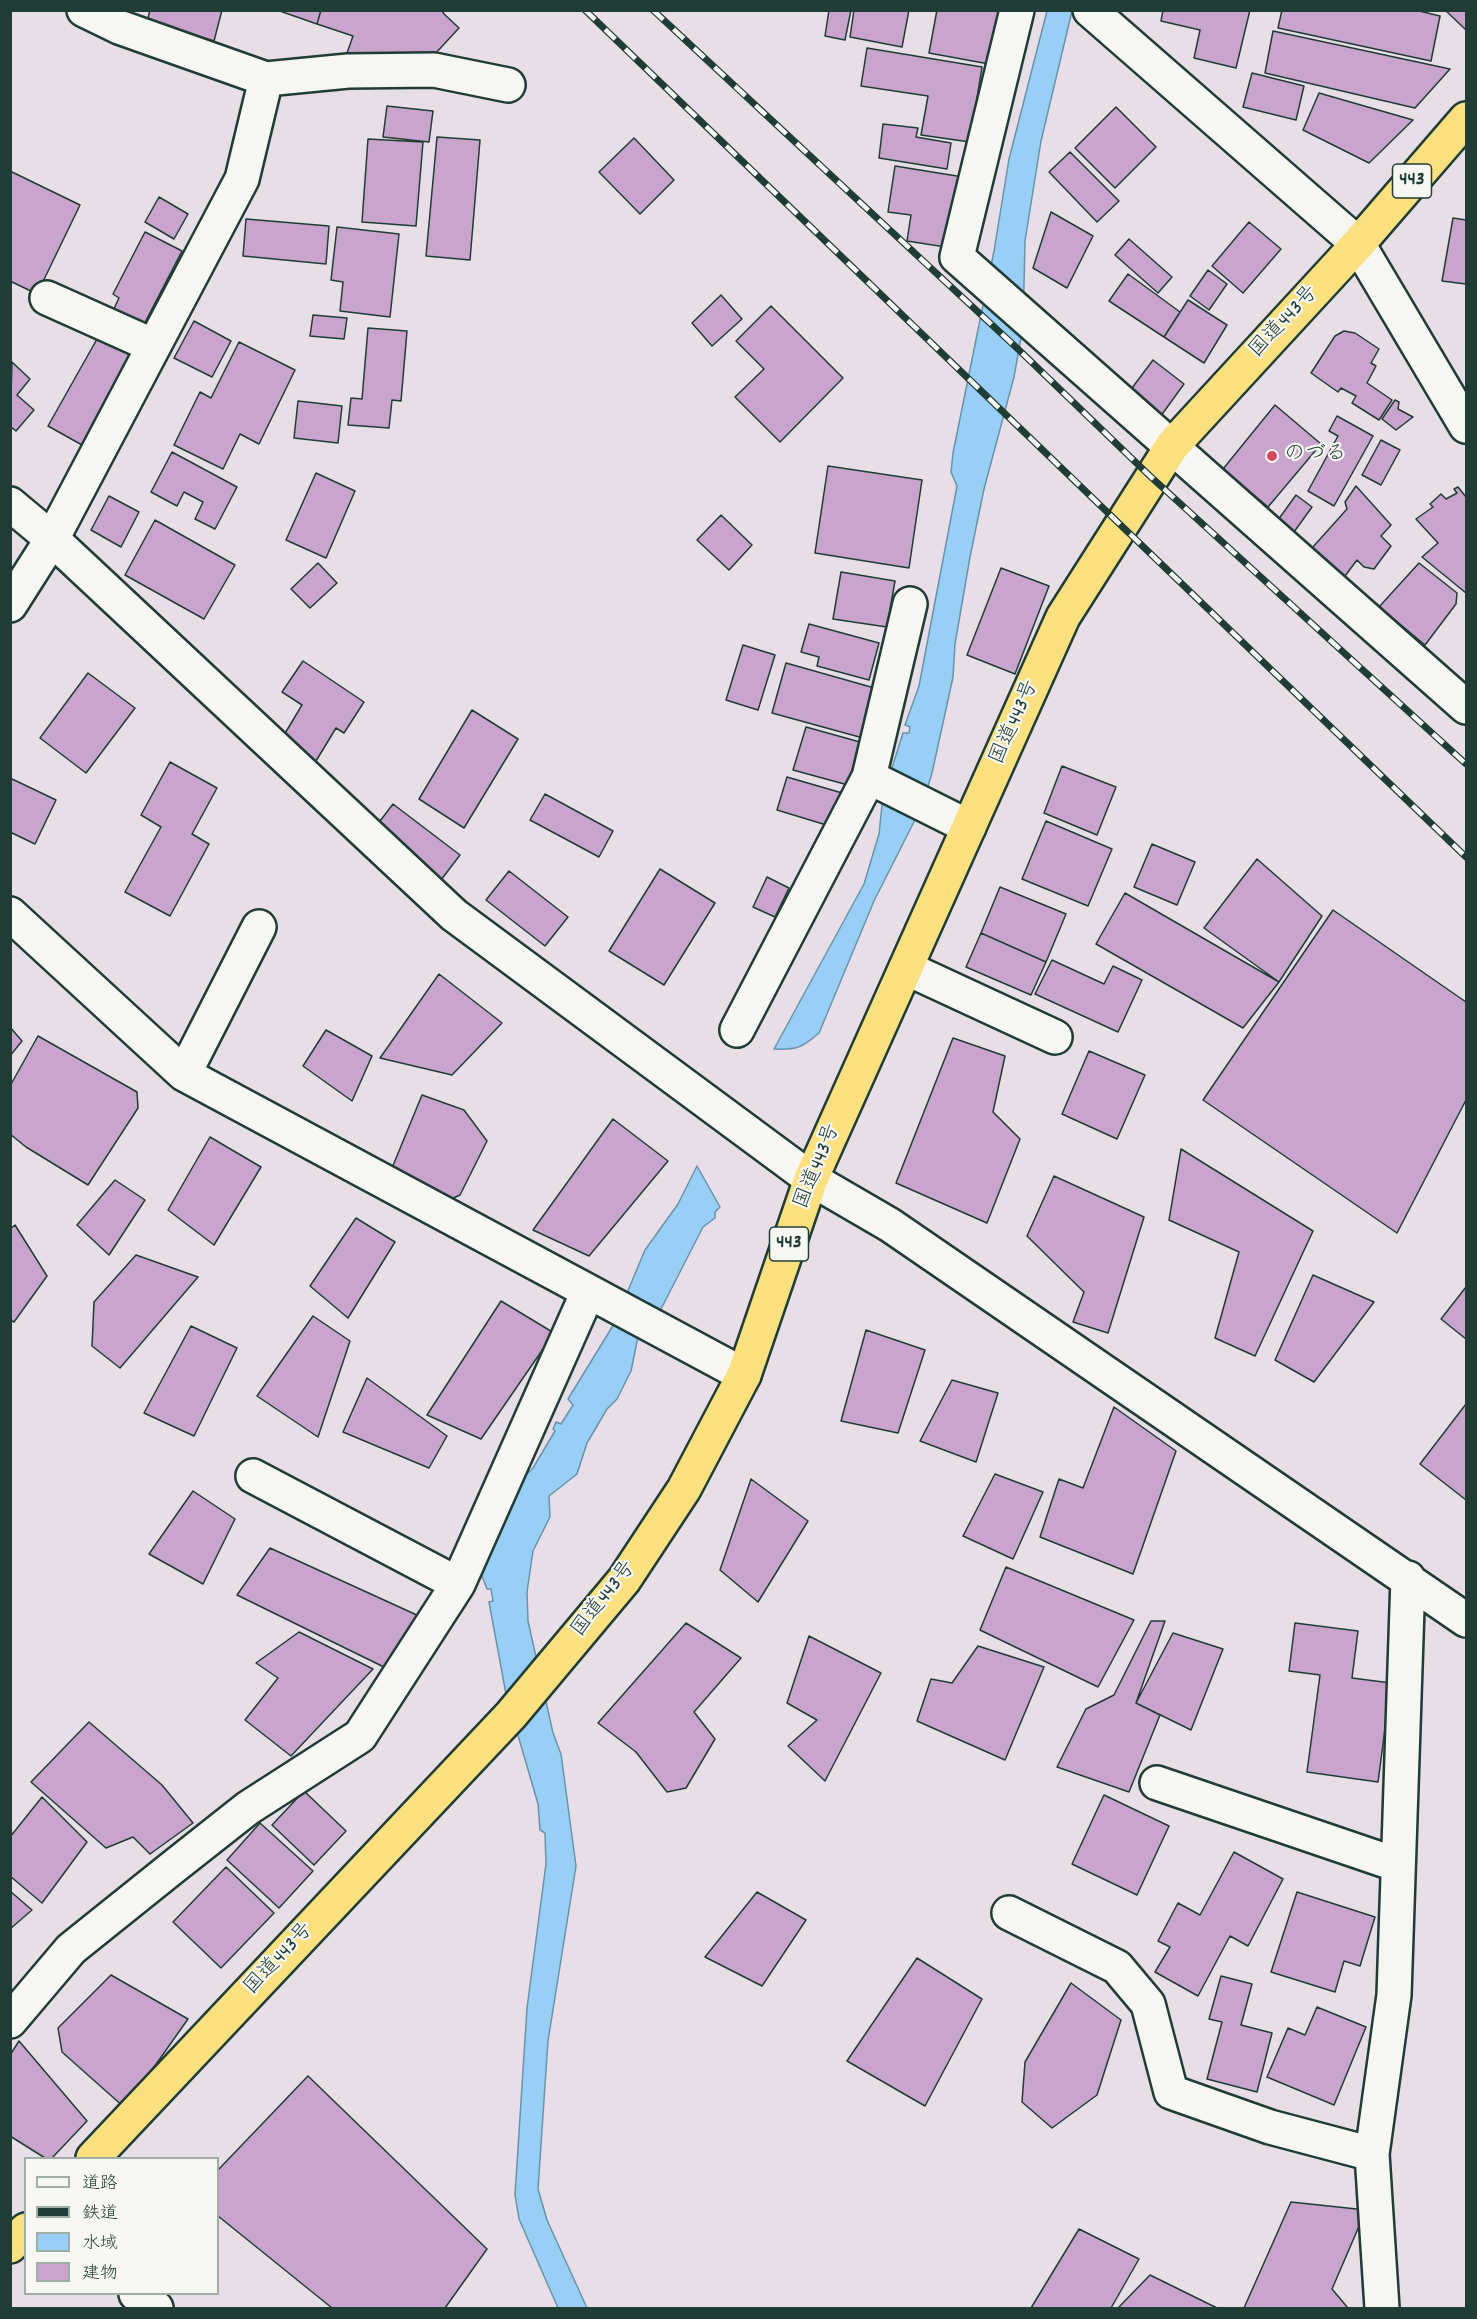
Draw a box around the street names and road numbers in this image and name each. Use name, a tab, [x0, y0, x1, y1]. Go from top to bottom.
road number: 443	[1392, 164, 1432, 198]
street label: 国道443号	[1245, 282, 1325, 364]
street label: 国道443号	[986, 677, 1046, 769]
street label: 国道443号	[791, 1121, 847, 1213]
road number: 443	[770, 1227, 808, 1261]
street label: 国道443号	[567, 1557, 643, 1643]
street label: 国道443号	[240, 1919, 320, 2001]

